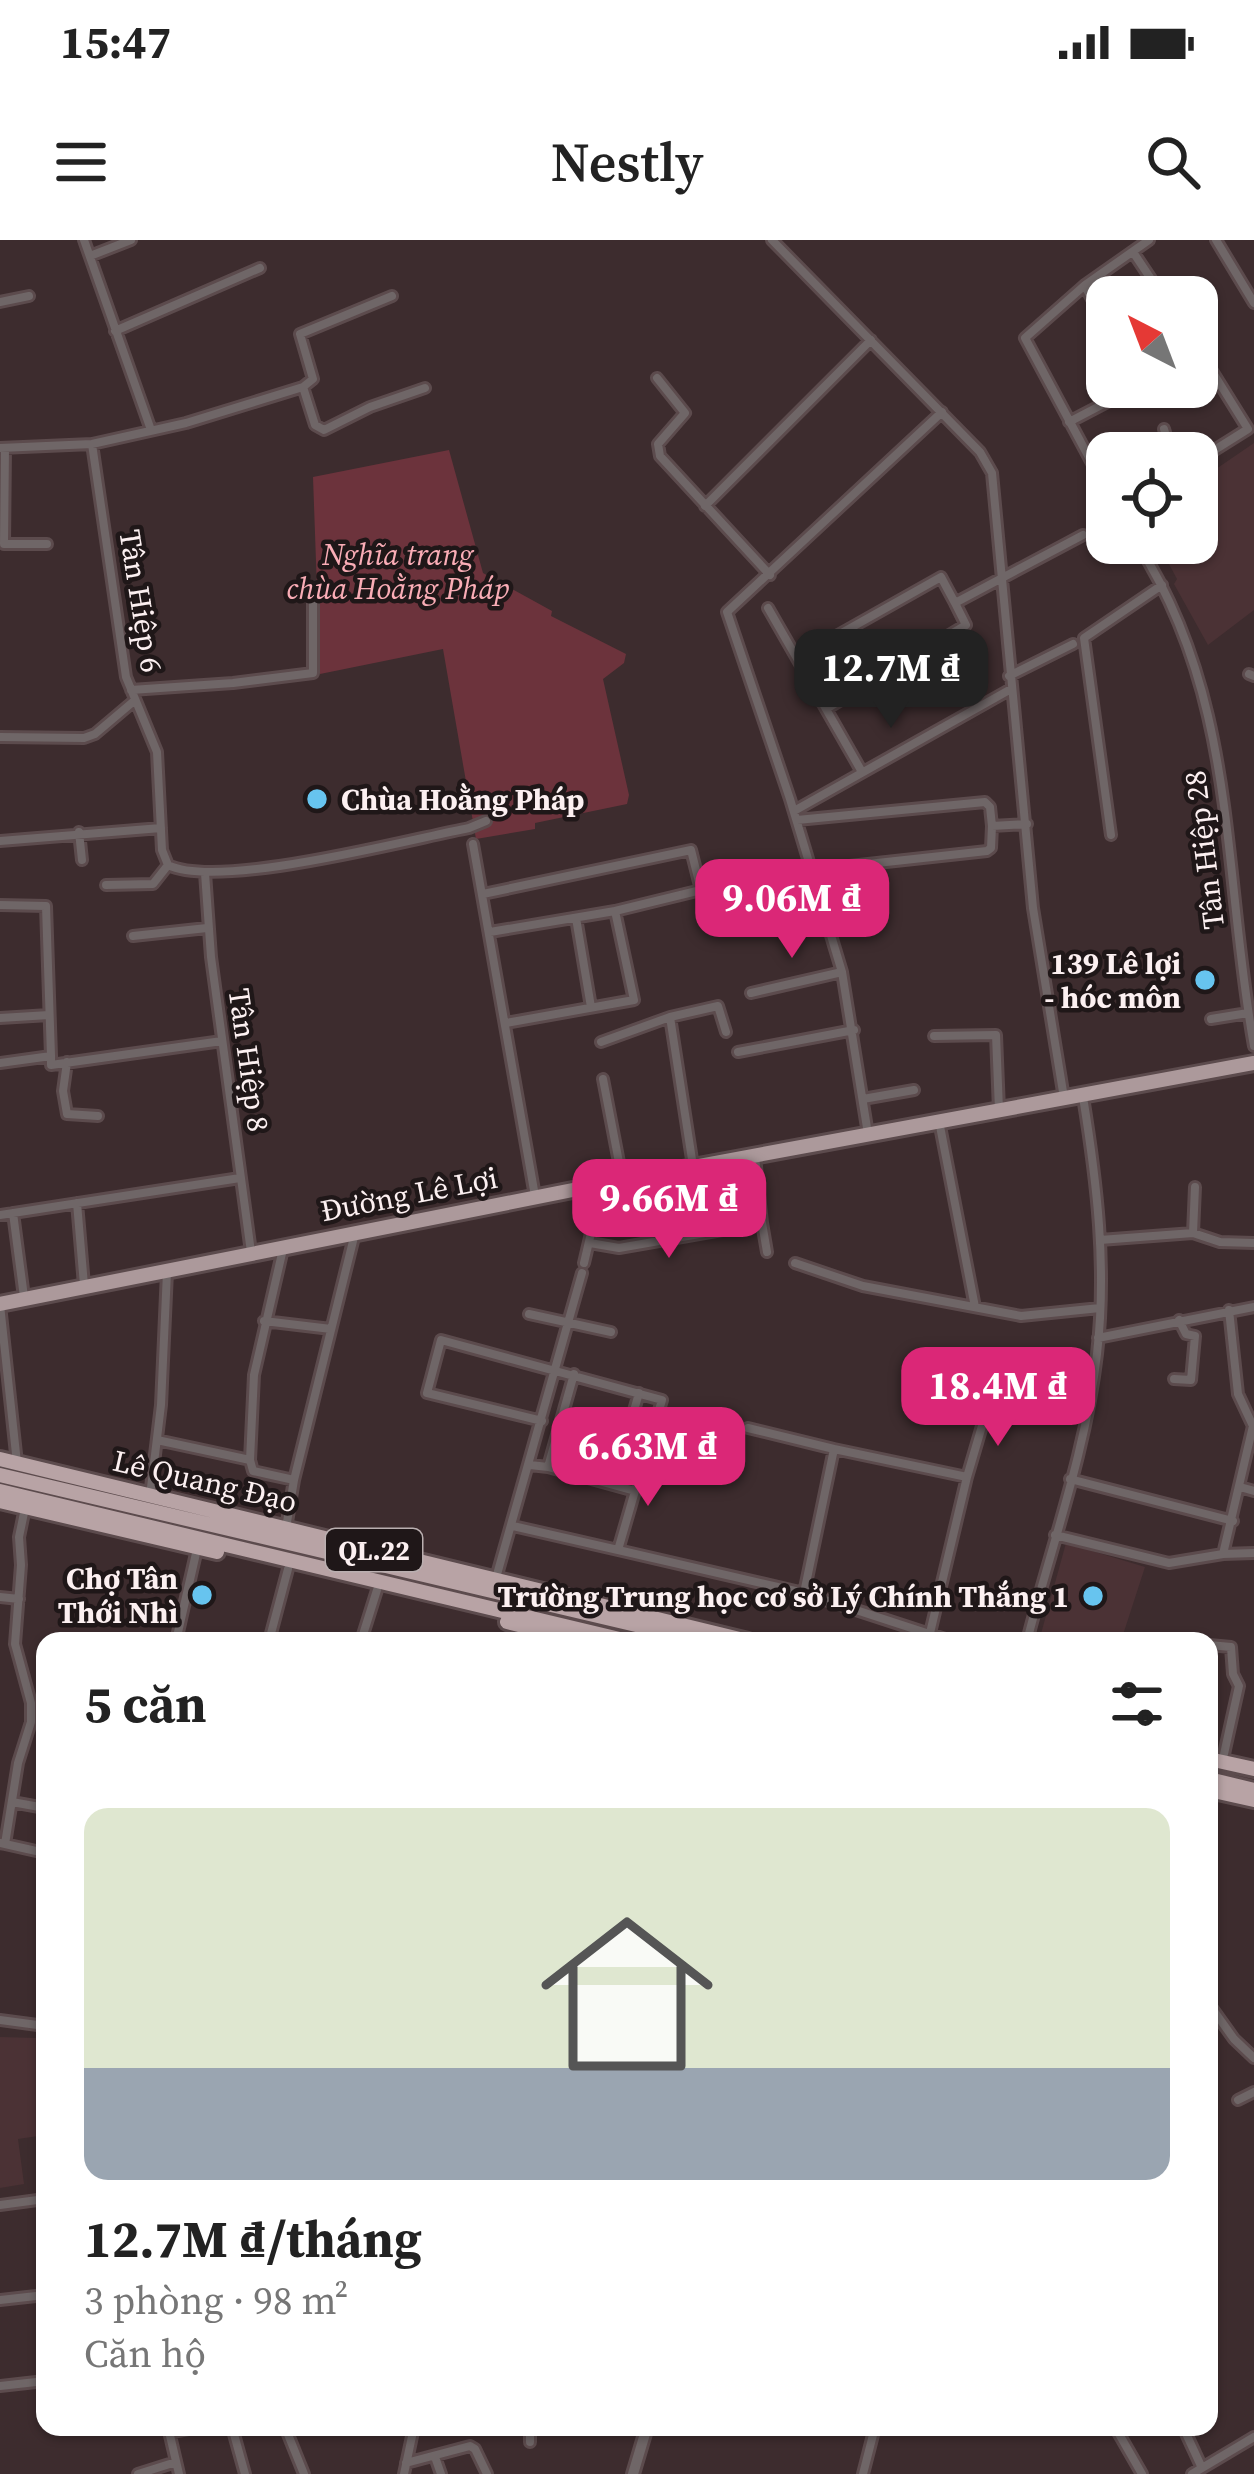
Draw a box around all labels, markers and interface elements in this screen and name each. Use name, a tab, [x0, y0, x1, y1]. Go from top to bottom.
text: 15:47	[60, 11, 171, 73]
text: Nestly	[551, 125, 703, 199]
icon: menu	[48, 129, 114, 195]
icon: search	[1140, 129, 1206, 195]
north arrow	[1086, 276, 1218, 408]
map controls	[1086, 276, 1218, 564]
button: locate	[1086, 432, 1218, 564]
street label: Tân Hiệp 6	[109, 527, 173, 675]
park label: Nghĩa trang chùa Hoằng Pháp	[287, 534, 509, 609]
pin: 12.7M ₫	[780, 629, 1002, 731]
text: 12.7M ₫	[821, 641, 961, 694]
street label: Tân Hiệp 28	[1174, 768, 1234, 932]
place label: Chùa Hoằng Pháp	[341, 779, 584, 820]
marker: Chùa Hoằng Pháp	[304, 786, 330, 812]
pin: 9.06M ₫	[681, 859, 903, 961]
text: 9.06M ₫	[722, 871, 862, 924]
place label: 139 Lê lợi - hóc môn	[1044, 943, 1181, 1018]
marker: 139 Lê lợi - hóc môn	[1192, 967, 1218, 993]
street label: Tân Hiệp 8	[219, 986, 279, 1134]
street label: Đường Lê Lợi	[317, 1157, 501, 1231]
pin: 9.66M ₫	[558, 1159, 780, 1261]
text: 9.66M ₫	[599, 1171, 739, 1224]
pin: 18.4M ₫	[887, 1347, 1109, 1449]
text: 18.4M ₫	[928, 1359, 1068, 1412]
pin: 6.63M ₫	[537, 1407, 759, 1509]
text: 6.63M ₫	[578, 1419, 718, 1472]
street label: Lê Quang Đạo	[109, 1440, 301, 1522]
road number: QL.22	[326, 1529, 422, 1571]
place label: Chợ Tân Thới Nhì	[58, 1558, 178, 1633]
place label: Trường Trung học cơ sở Lý Chính Thắng 1	[498, 1576, 1069, 1617]
marker: Chợ Tân Thới Nhì	[189, 1582, 215, 1608]
marker: Trường Trung học cơ sở Lý Chính Thắng 1	[1080, 1583, 1106, 1609]
text: 5 căn	[84, 1669, 207, 1739]
icon: filters	[1104, 1671, 1170, 1737]
icon: home	[519, 1886, 735, 2102]
text: 12.7M ₫/tháng	[84, 2204, 422, 2274]
text: 3 phòng · 98 m²	[84, 2274, 348, 2327]
text: Căn hộ	[84, 2327, 206, 2380]

